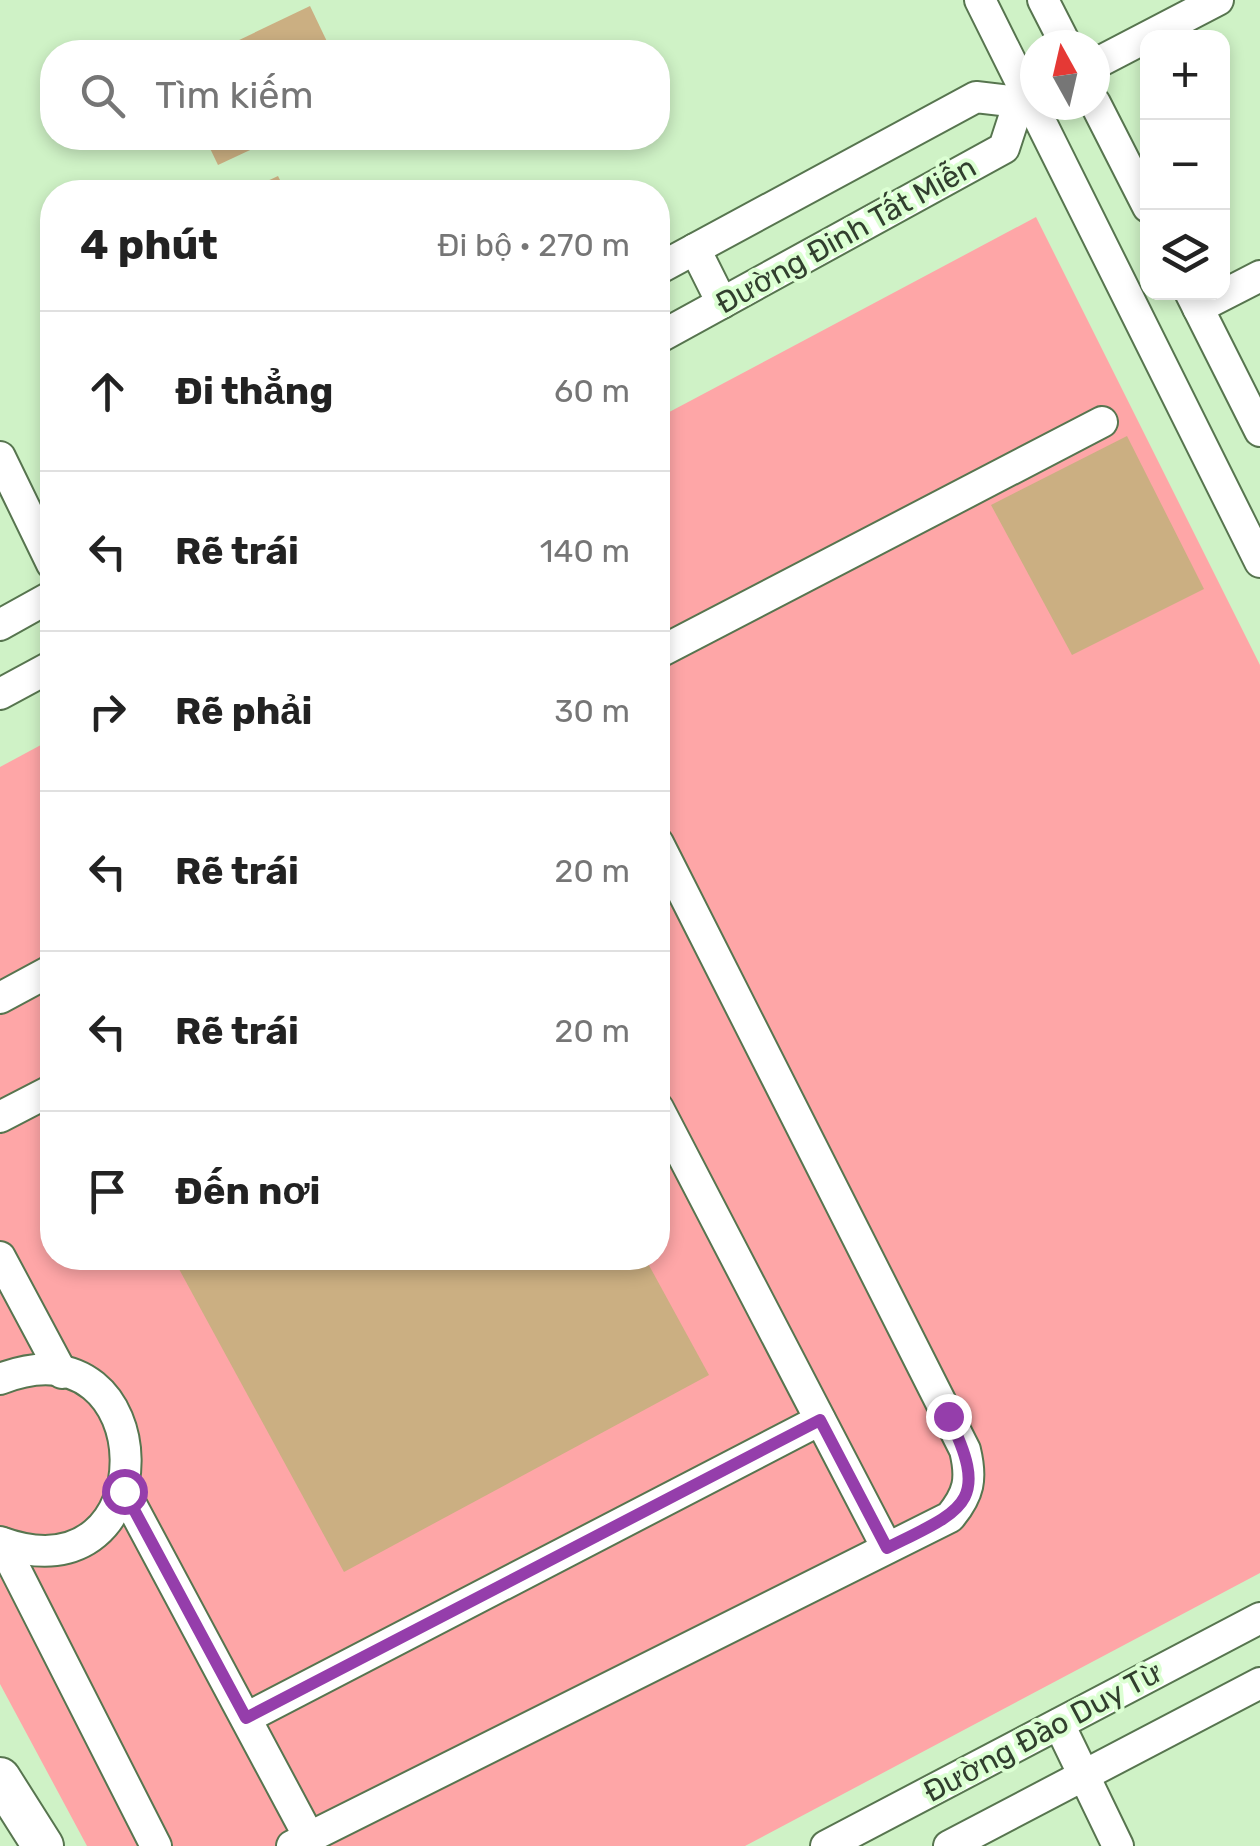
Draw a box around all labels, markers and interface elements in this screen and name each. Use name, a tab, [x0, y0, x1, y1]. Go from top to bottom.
north arrow	[1020, 30, 1110, 120]
map controls	[1140, 30, 1230, 300]
button: +	[1140, 30, 1230, 120]
search box	[40, 40, 670, 150]
icon: search	[75, 68, 130, 123]
text: Tìm kiếm	[155, 72, 313, 118]
button: −	[1140, 120, 1230, 210]
street label: Đường Đinh Tất Miễn	[710, 148, 982, 321]
button: layers	[1140, 210, 1230, 300]
text: 4 phút	[80, 220, 218, 270]
text: Đi bộ · 270 m	[437, 226, 630, 264]
icon: ahead	[80, 364, 135, 419]
text: Đi thẳng	[175, 368, 333, 414]
text: 60 m	[554, 372, 630, 410]
icon: left	[80, 524, 135, 579]
text: Rẽ trái	[175, 528, 299, 574]
text: 140 m	[540, 532, 630, 570]
icon: right	[80, 684, 135, 739]
text: Rẽ phải	[175, 688, 312, 734]
text: 30 m	[554, 692, 630, 730]
icon: left	[80, 844, 135, 899]
text: Rẽ trái	[175, 848, 299, 894]
text: 20 m	[555, 852, 630, 890]
icon: left	[80, 1004, 135, 1059]
text: Rẽ trái	[175, 1008, 299, 1054]
text: 20 m	[555, 1012, 630, 1050]
icon: arrive	[80, 1164, 135, 1219]
text: Đến nơi	[175, 1168, 320, 1214]
route end	[926, 1394, 972, 1440]
route start	[102, 1469, 148, 1515]
street label: Đường Đào Duy Từ	[918, 1654, 1168, 1810]

